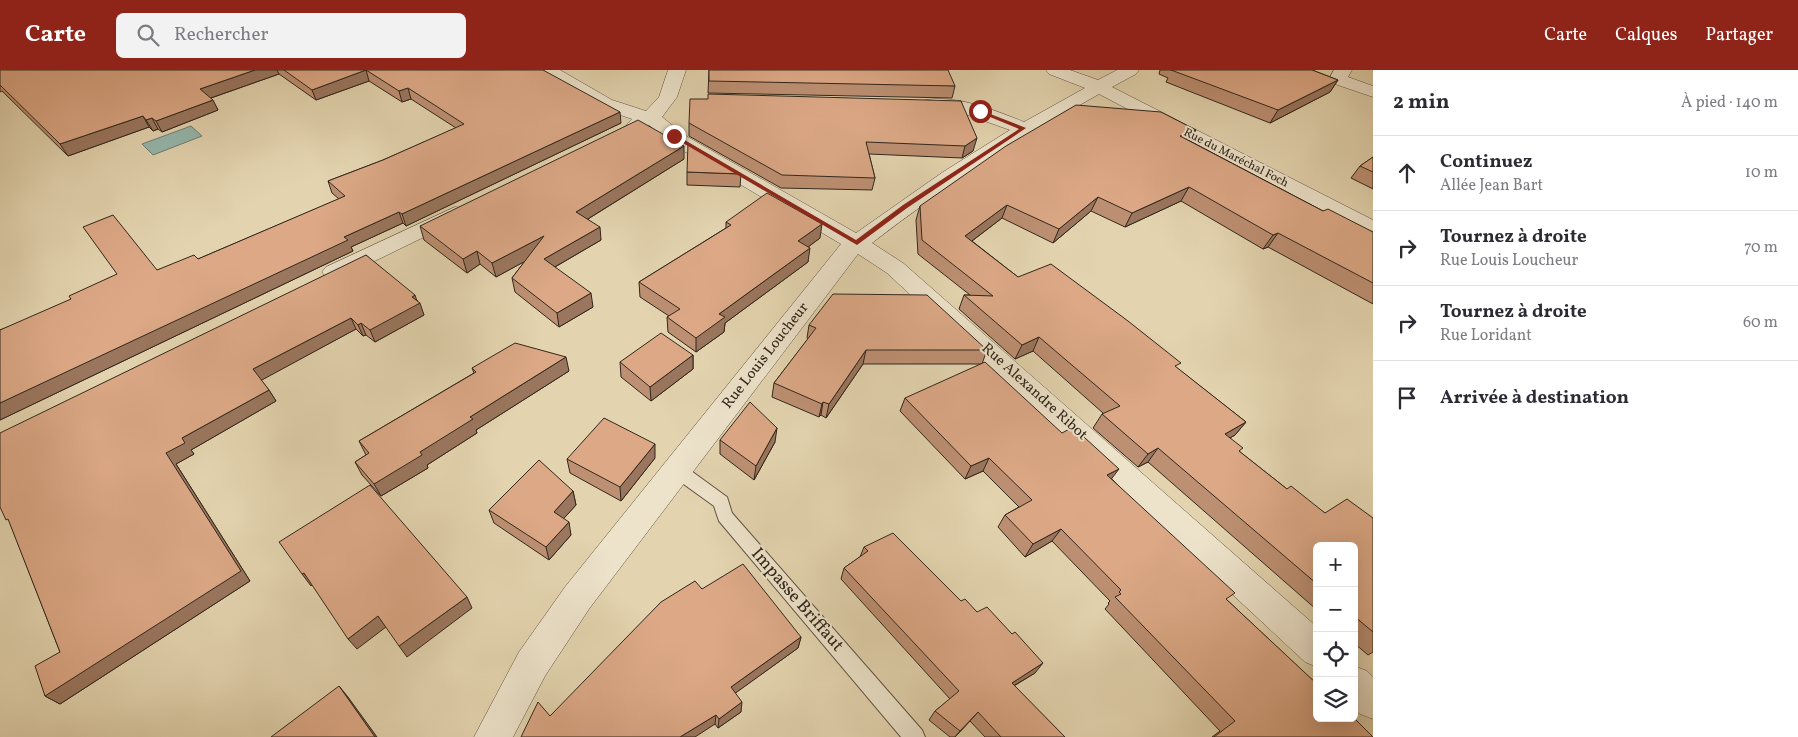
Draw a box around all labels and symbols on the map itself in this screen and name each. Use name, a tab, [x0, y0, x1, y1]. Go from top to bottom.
route start	[969, 100, 992, 123]
route end	[663, 125, 686, 148]
street label: Rue du Maréchal Foch	[1181, 125, 1291, 191]
street label: Rue Louis Loucheur	[718, 298, 814, 414]
street label: Rue Alexandre Ribot	[976, 339, 1092, 445]
street label: Impasse Briffaut	[745, 542, 849, 658]

